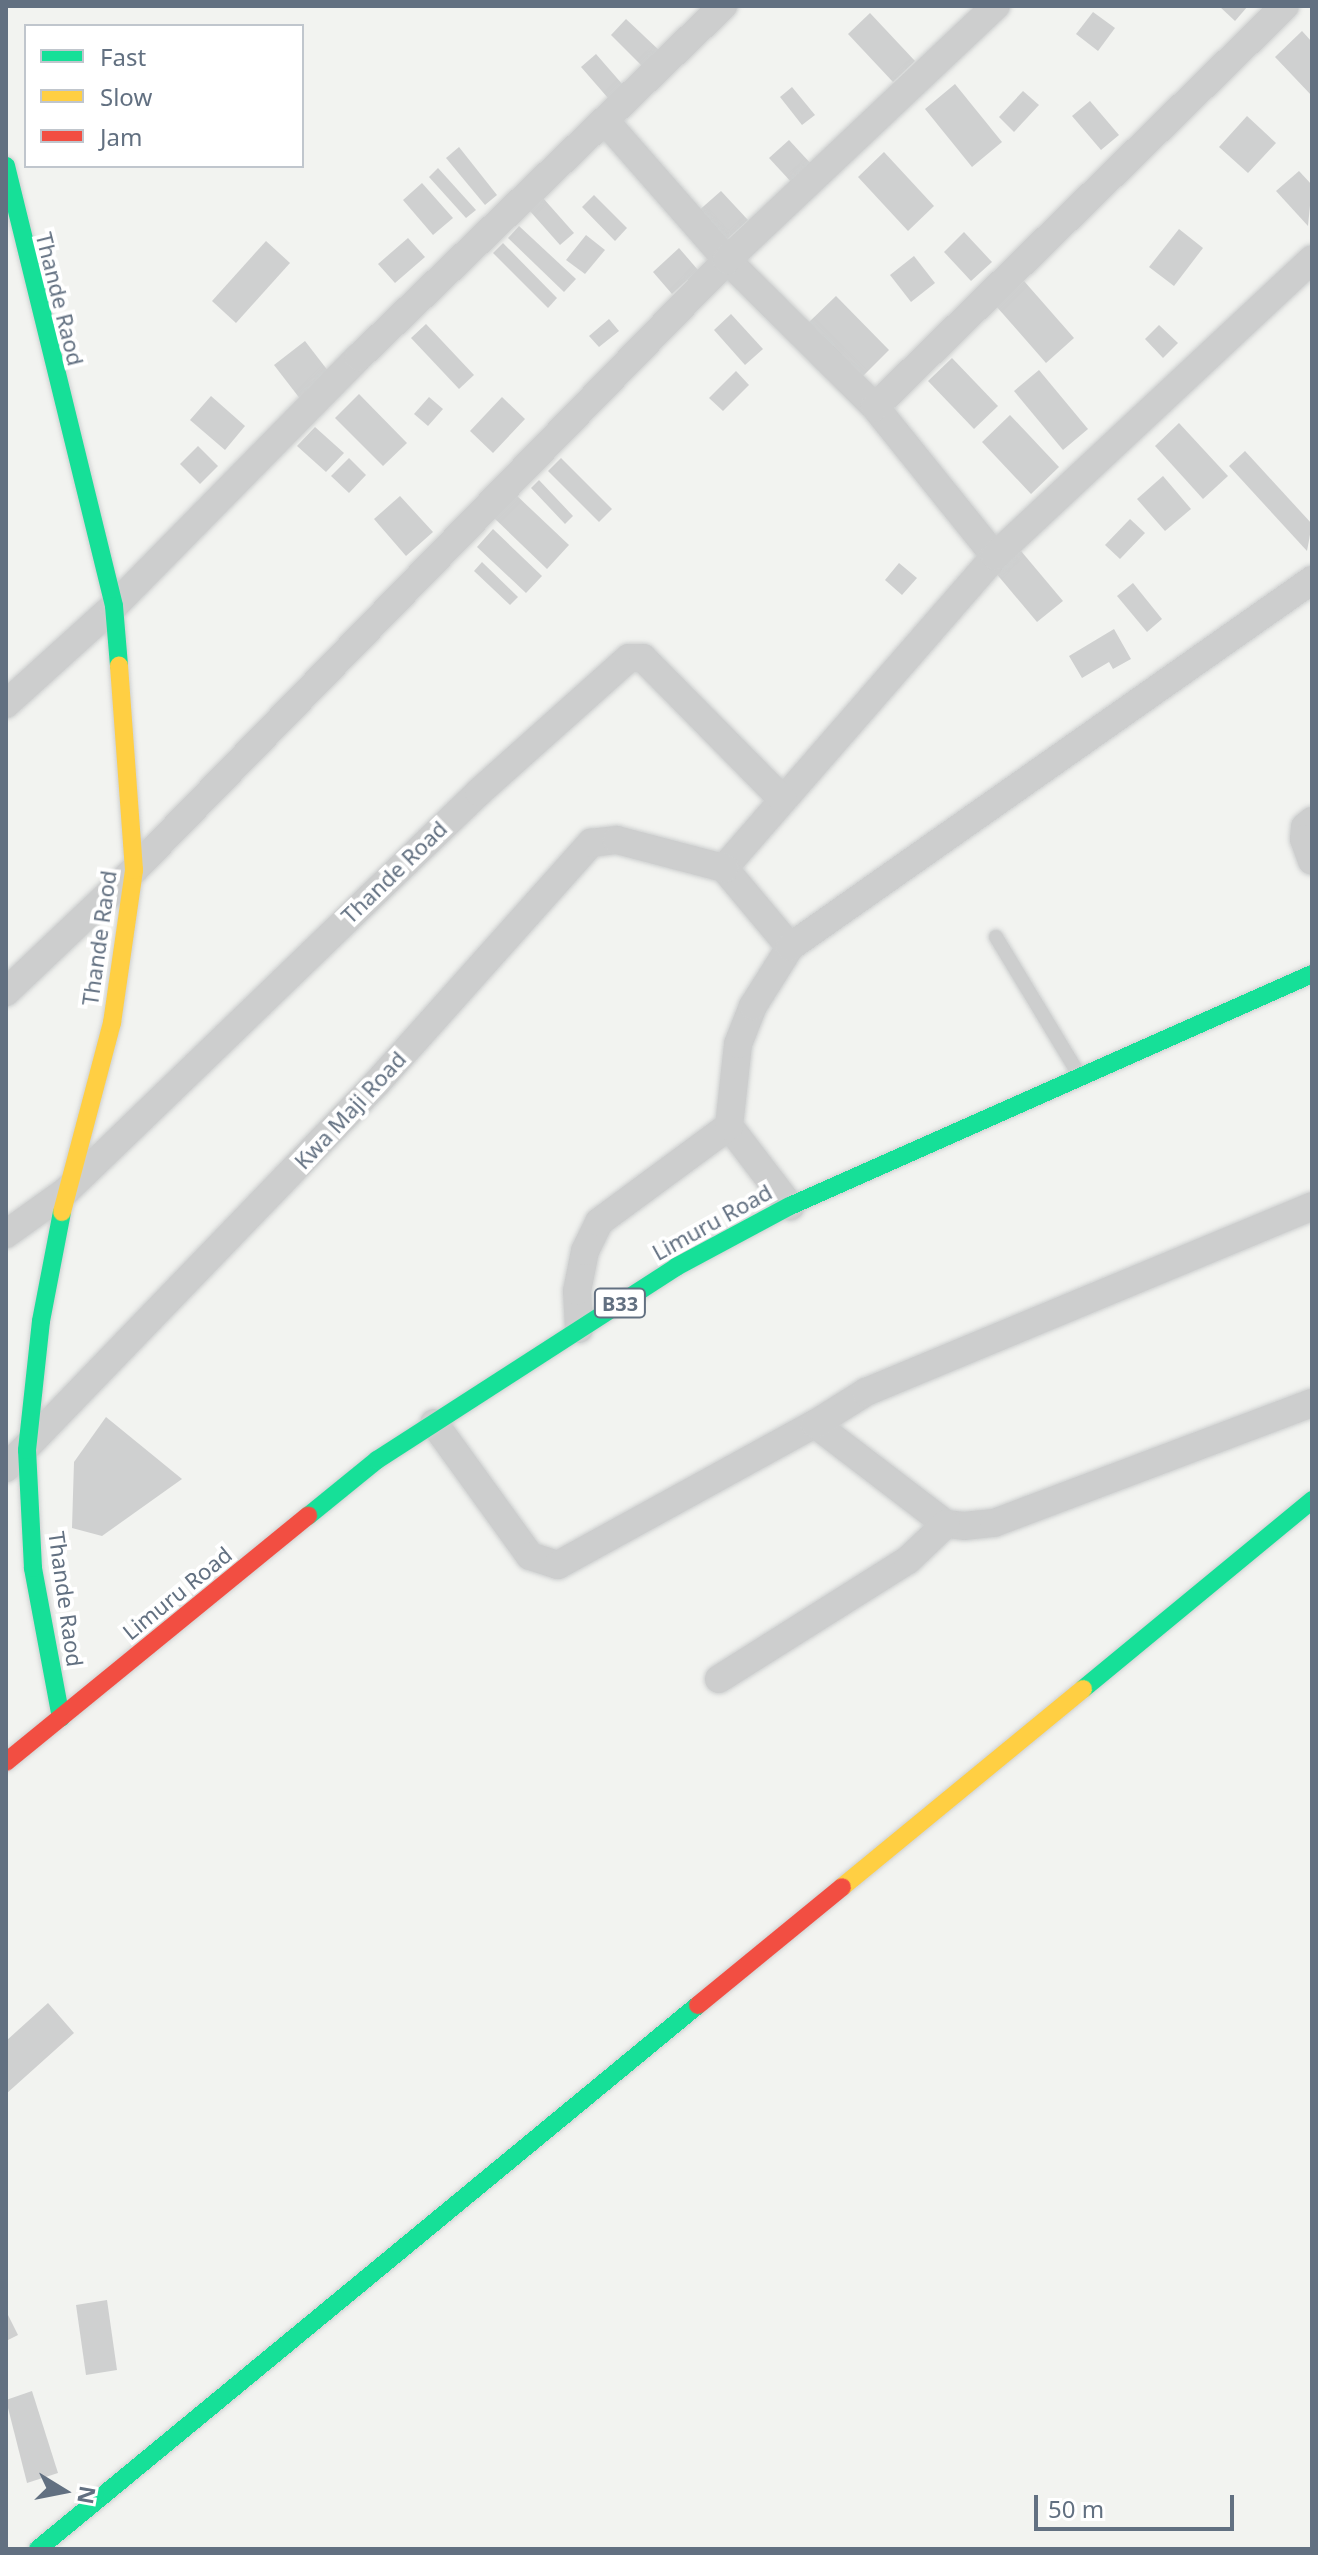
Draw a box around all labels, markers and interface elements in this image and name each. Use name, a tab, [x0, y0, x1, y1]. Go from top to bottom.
legend	[24, 24, 304, 168]
text: Fast	[100, 40, 146, 73]
text: Slow	[100, 80, 152, 113]
text: Jam	[100, 120, 142, 153]
street label: Thande Raod	[31, 230, 89, 368]
street label: Thande Road	[336, 815, 452, 929]
street label: Thande Raod	[76, 869, 122, 1007]
street label: Kwa Maji Road	[289, 1046, 411, 1174]
street label: Limuru Road	[648, 1178, 776, 1266]
road number: B33	[592, 1287, 648, 1319]
street label: Thande Raod	[43, 1530, 89, 1668]
street label: Limuru Road	[117, 1541, 237, 1645]
north arrow	[24, 2451, 104, 2531]
scale bar	[1038, 2479, 1238, 2529]
text: N	[71, 2484, 104, 2507]
text: 50 m	[1048, 2492, 1104, 2525]

